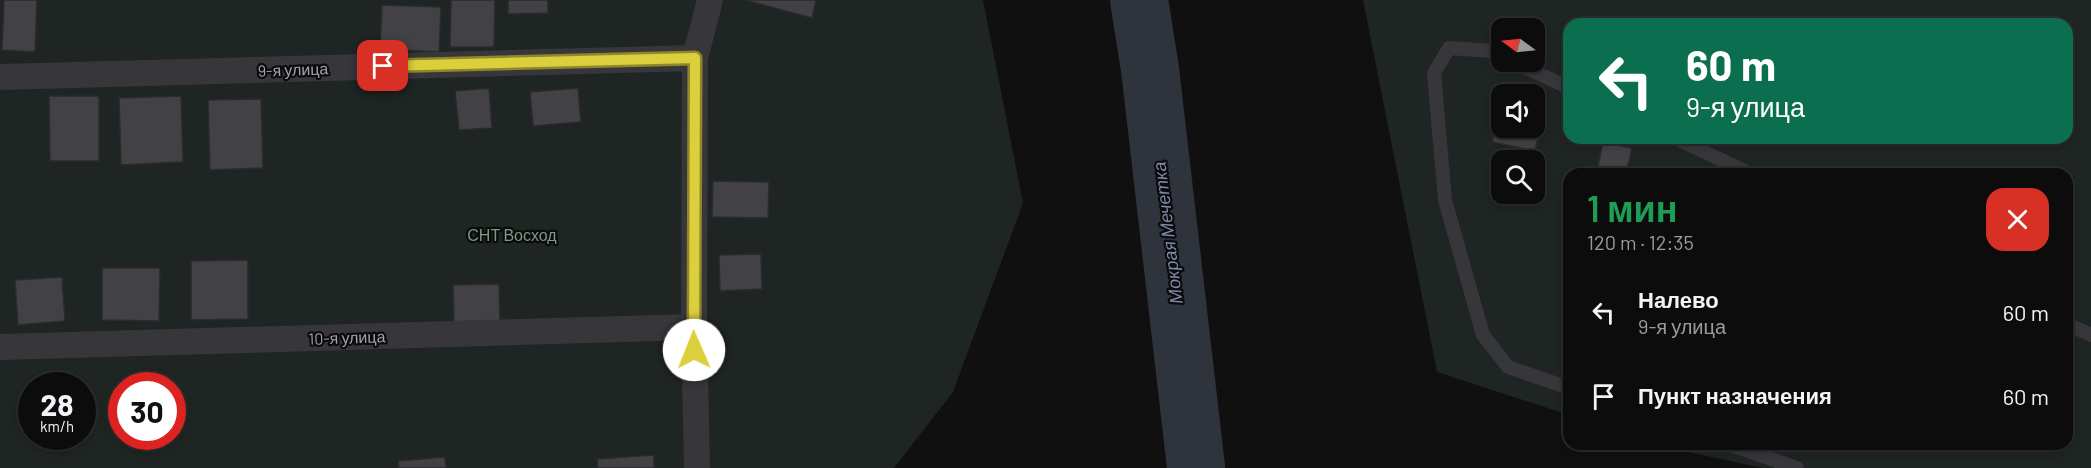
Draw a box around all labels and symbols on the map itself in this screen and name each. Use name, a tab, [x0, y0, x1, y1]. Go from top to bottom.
north arrow	[1491, 18, 1545, 72]
pin	[357, 40, 408, 91]
street label: 9-я улица	[257, 58, 329, 80]
water label: Мокрая Мечетка	[1147, 161, 1187, 305]
park label: СНТ Восход	[467, 225, 557, 244]
position arrow	[662, 318, 726, 382]
street label: 10-я улица	[308, 326, 386, 348]
speed limit sign: 30	[108, 372, 186, 450]

